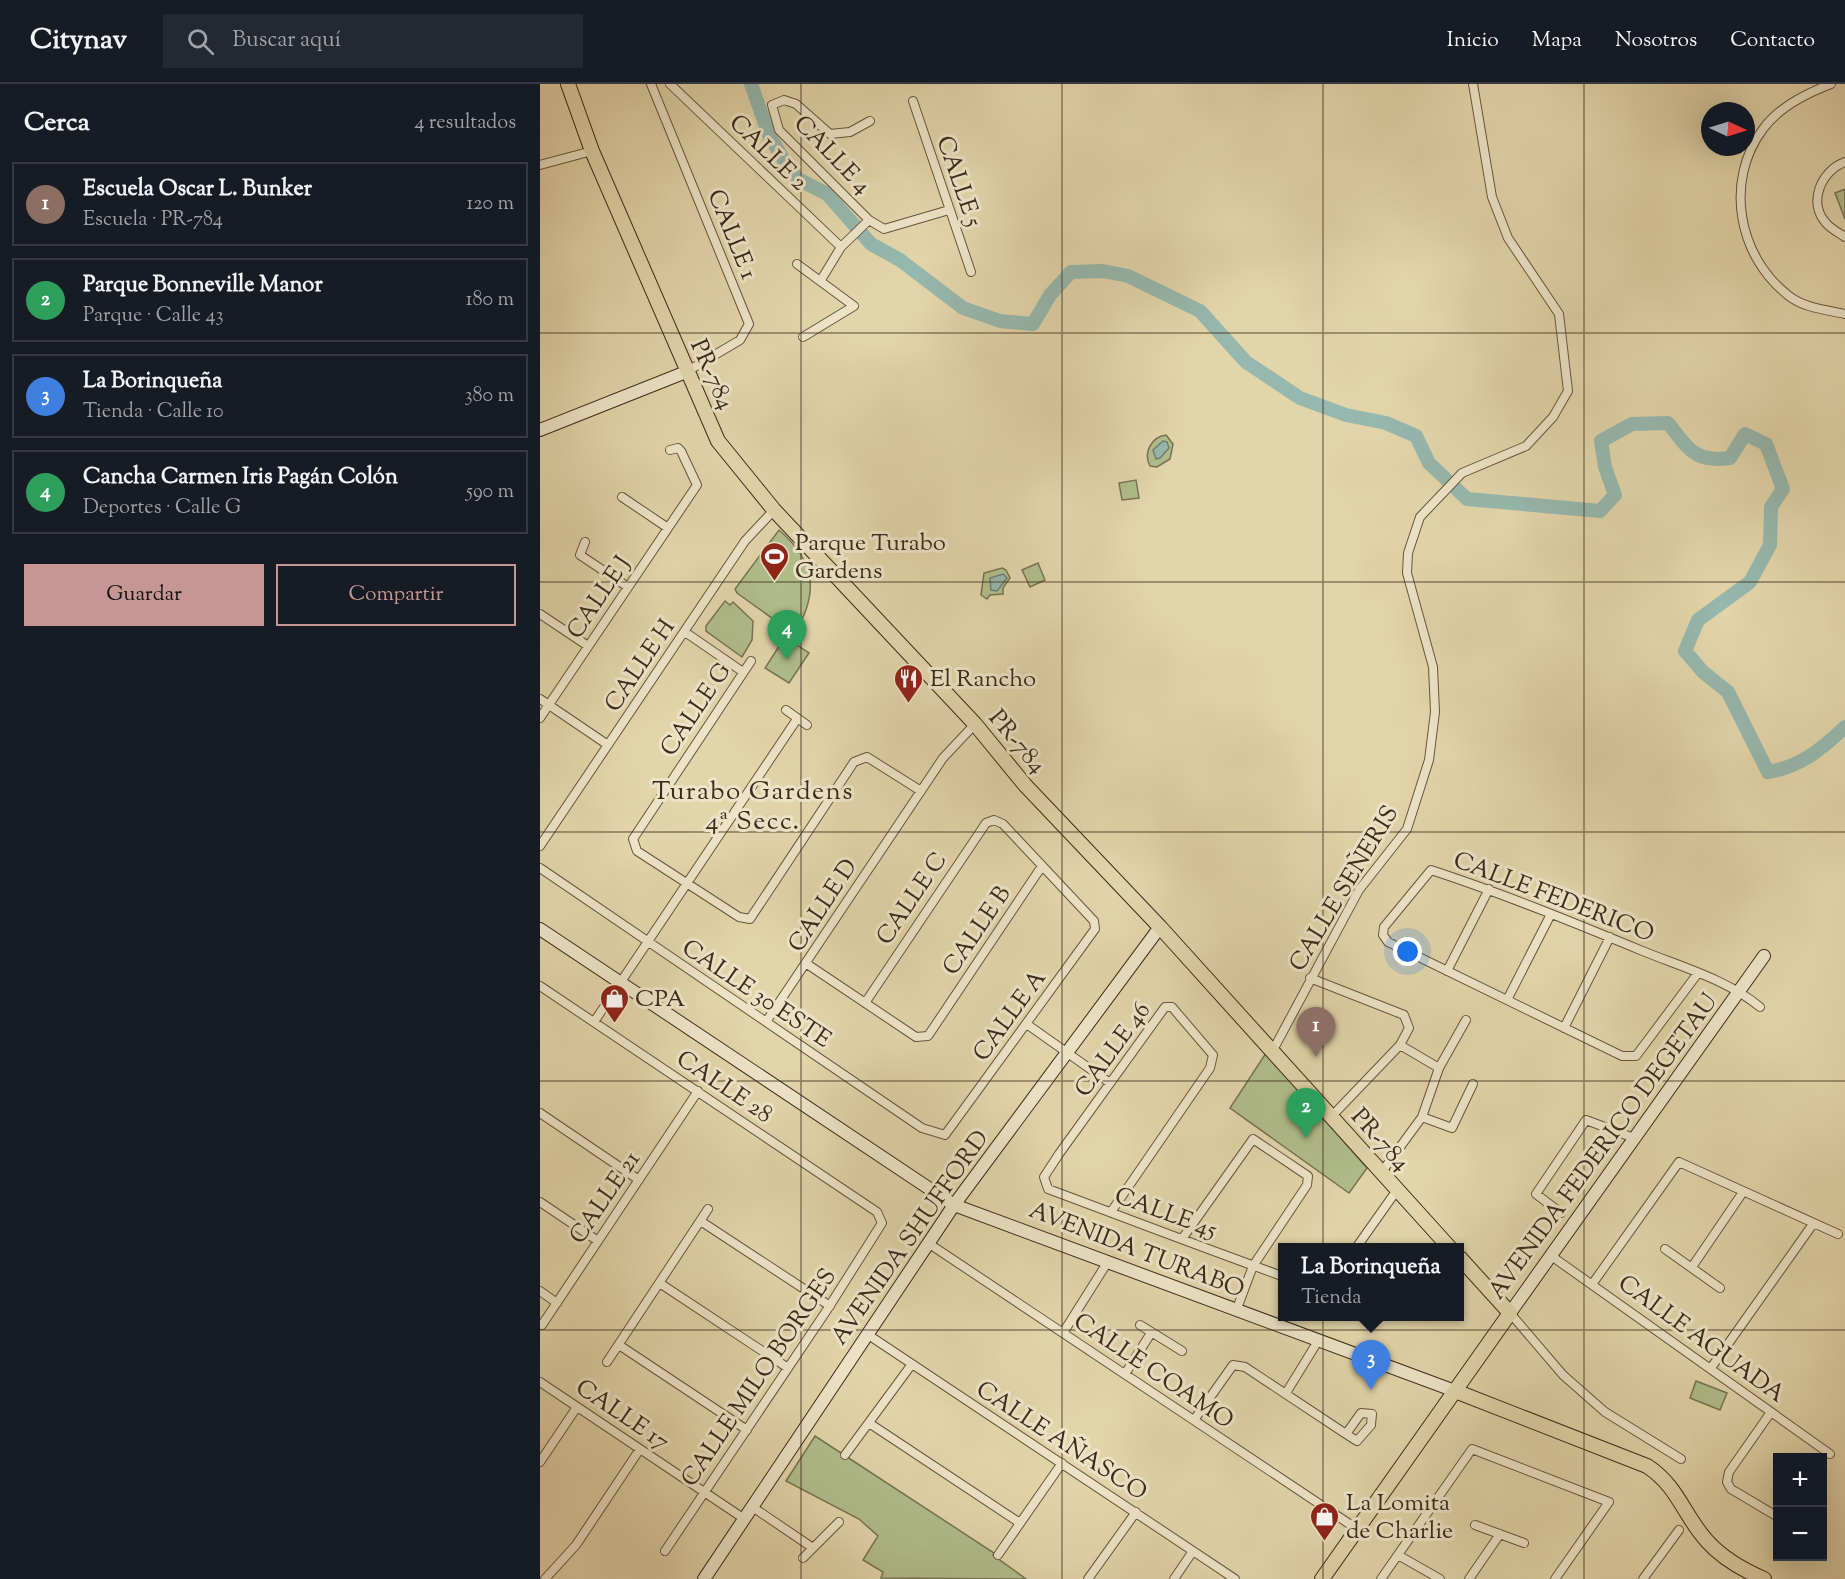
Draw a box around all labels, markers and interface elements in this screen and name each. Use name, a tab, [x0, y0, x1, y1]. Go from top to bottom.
search box	[163, 14, 583, 68]
text: Citynav	[30, 21, 127, 61]
icon: search	[184, 25, 217, 58]
text: Buscar aquí	[232, 25, 341, 57]
text: Inicio	[1447, 26, 1499, 56]
text: Mapa	[1532, 26, 1582, 56]
text: Nosotros	[1615, 26, 1697, 56]
text: Contacto	[1730, 26, 1815, 56]
north arrow	[1701, 102, 1755, 156]
text: Cerca	[24, 105, 90, 142]
street label: CALLE 2	[721, 107, 815, 200]
street label: CALLE 4	[785, 108, 878, 203]
text: 4 resultados	[414, 109, 516, 138]
street label: CALLE 5	[927, 131, 990, 232]
text: Escuela Oscar L. Bunker	[83, 174, 312, 206]
street label: CALLE 1	[698, 185, 765, 285]
text: 1	[42, 190, 49, 219]
text: 120 m	[466, 190, 514, 219]
text: Escuela · PR-784	[83, 206, 223, 235]
text: Parque Bonneville Manor	[83, 270, 323, 302]
text: 2	[41, 286, 50, 315]
text: 180 m	[466, 286, 514, 315]
text: Parque · Calle 43	[83, 302, 224, 331]
street label: PR-784	[681, 334, 742, 416]
text: La Borinqueña	[83, 366, 222, 398]
text: 3	[41, 382, 50, 411]
text: 380 m	[465, 382, 514, 411]
text: Tienda · Calle 10	[83, 398, 223, 427]
text: Cancha Carmen Iris Pagán Colón	[83, 462, 398, 494]
text: 4	[40, 478, 51, 507]
text: 590 m	[466, 478, 514, 507]
text: Deportes · Calle G	[83, 494, 241, 523]
place label: Parque Turabo Gardens	[795, 527, 946, 589]
sports icon: Parque Turabo Gardens	[758, 540, 790, 582]
street label: CALLE J	[559, 550, 640, 646]
button: Guardar	[24, 564, 264, 626]
button: Compartir	[276, 564, 516, 626]
pin: 4	[768, 610, 806, 660]
street label: CALLE H	[597, 613, 684, 719]
street label: CALLE G	[653, 657, 740, 764]
restaurant icon: El Rancho	[893, 662, 925, 704]
place label: El Rancho	[930, 663, 1036, 697]
street label: PR-784	[980, 703, 1053, 782]
district label: Turabo Gardens 4ª Secc.	[652, 774, 854, 841]
street label: CALLE SEÑERIS	[1282, 800, 1408, 978]
street label: CALLE FEDERICO	[1448, 844, 1659, 952]
street label: CALLE C	[869, 846, 956, 952]
street label: CALLE D	[781, 853, 867, 960]
street label: CALLE B	[935, 880, 1020, 983]
street label: CALLE 30 ESTE	[674, 932, 838, 1058]
your location	[1393, 937, 1422, 966]
street label: CALLE A	[966, 963, 1056, 1069]
shop icon: CPA	[598, 982, 630, 1024]
place label: CPA	[635, 983, 686, 1017]
street label: AVENIDA FEDERICO DEGETAU	[1481, 987, 1727, 1307]
street label: CALLE 46	[1067, 996, 1160, 1105]
pin: 1	[1296, 1008, 1336, 1057]
street label: CALLE 28	[669, 1043, 779, 1132]
pin: 2	[1286, 1088, 1326, 1138]
street label: PR-784	[1342, 1101, 1417, 1179]
street label: AVENIDA SHUFFORD	[823, 1124, 998, 1353]
street label: CALLE 21	[562, 1145, 649, 1251]
street label: CALLE 45	[1109, 1180, 1221, 1248]
street label: AVENIDA TURABO	[1024, 1194, 1249, 1308]
popup	[1278, 1243, 1464, 1321]
text: La Borinqueña	[1301, 1252, 1441, 1284]
street label: CALLE MILO BORGES	[674, 1262, 846, 1494]
street label: CALLE AGUADA	[1610, 1267, 1792, 1412]
text: Tienda	[1301, 1284, 1361, 1313]
street label: CALLE COAMO	[1066, 1305, 1240, 1438]
pin: 3	[1352, 1340, 1390, 1390]
street label: CALLE 17	[568, 1372, 676, 1460]
street label: CALLE AÑASCO	[969, 1374, 1153, 1510]
map controls	[1773, 1453, 1827, 1561]
button: +	[1773, 1453, 1827, 1507]
place label: La Lomita de Charlie	[1346, 1487, 1453, 1549]
shop icon: La Lomita de Charlie	[1309, 1500, 1341, 1542]
button: −	[1773, 1507, 1827, 1561]

